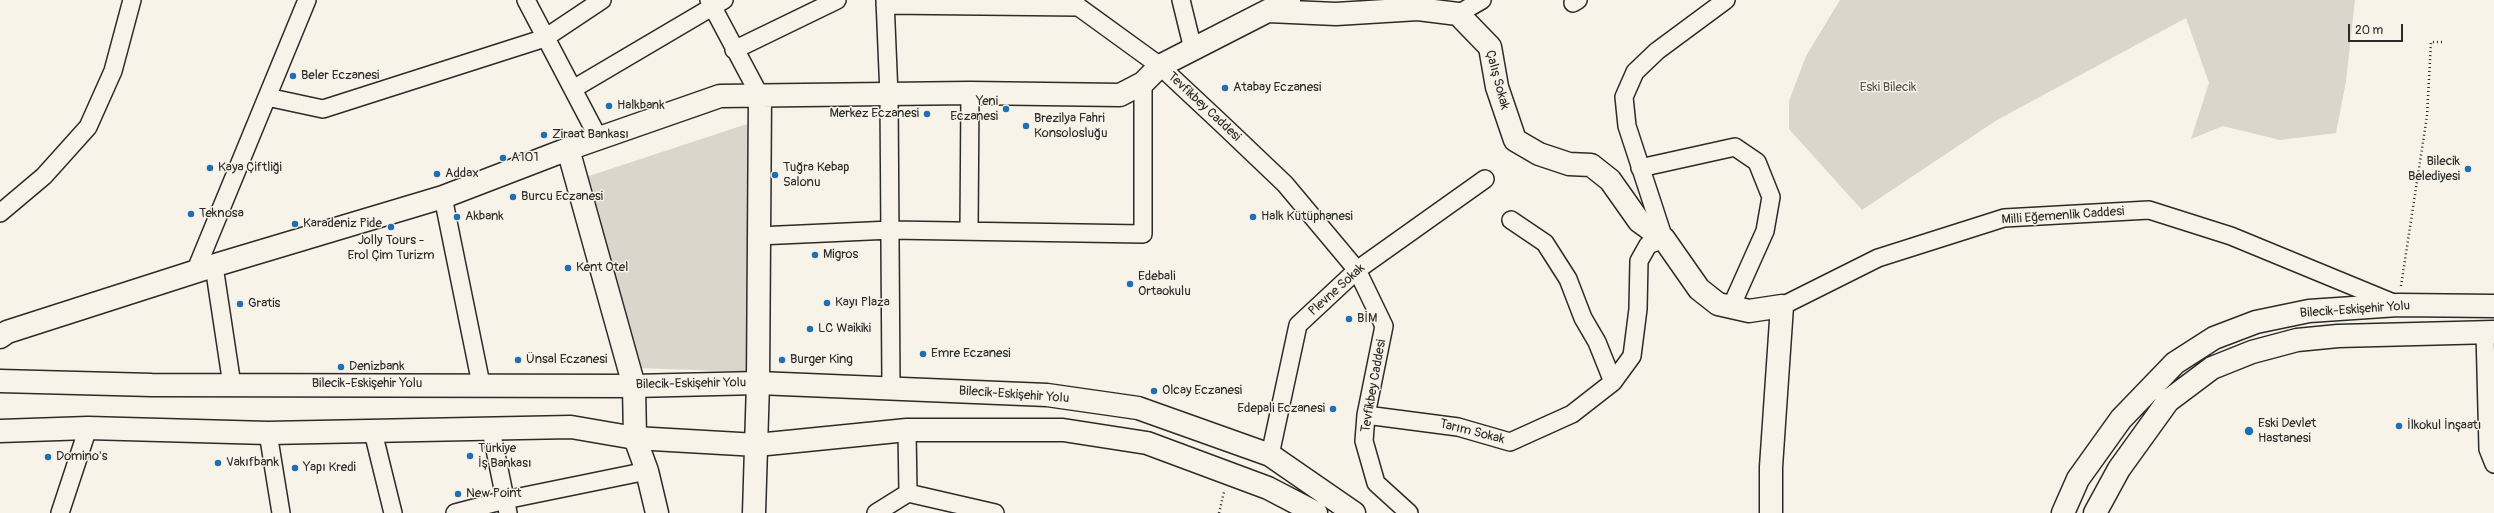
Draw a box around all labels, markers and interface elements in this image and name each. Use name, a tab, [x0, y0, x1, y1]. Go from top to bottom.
scale bar	[2350, 16, 2405, 42]
text: 20 m	[2355, 23, 2383, 38]
street label: Çalış Sokak	[1482, 49, 1512, 111]
place label: Beler Eczanesi	[301, 68, 379, 84]
street label: Tevfikbey Caddesi	[1164, 69, 1244, 145]
marker: Beler Eczanesi	[288, 71, 298, 81]
place label: Atabay Eczanesi	[1233, 80, 1321, 96]
park label: Eski Bilecik	[1860, 80, 1916, 96]
marker: Atabay Eczanesi	[1220, 83, 1230, 93]
place label: Yeni Eczanesi	[950, 94, 998, 125]
place label: Halkbank	[617, 98, 665, 114]
marker: Halkbank	[604, 101, 614, 111]
marker: Yeni Eczanesi	[1001, 104, 1011, 114]
place label: Merkez Eczanesi	[829, 106, 919, 122]
marker: Merkez Eczanesi	[922, 109, 932, 119]
place label: Brezilya Fahri Konsolosluğu	[1034, 111, 1107, 142]
marker: Brezilya Fahri Konsolosluğu	[1021, 121, 1031, 131]
place label: Ziraat Bankası	[552, 127, 629, 143]
marker: Ziraat Bankası	[539, 130, 549, 140]
place label: A101	[511, 150, 538, 166]
marker: A101	[498, 153, 508, 163]
place label: Bilecik Belediyesi	[2408, 154, 2460, 185]
place label: Kaya Çiftliği	[218, 160, 282, 176]
place label: Tuğra Kebap Salonu	[783, 160, 849, 191]
marker: Kaya Çiftliği	[205, 163, 215, 173]
marker: Bilecik Belediyesi	[2463, 164, 2473, 174]
place label: Addax	[445, 166, 479, 182]
marker: Addax	[432, 169, 442, 179]
marker: Tuğra Kebap Salonu	[770, 170, 780, 180]
place label: Burcu Eczanesi	[521, 189, 603, 205]
marker: Burcu Eczanesi	[508, 192, 518, 202]
street label: Milli Eğemenlik Caddesi	[2001, 204, 2125, 228]
place label: Teknosa	[199, 206, 244, 222]
marker: Teknosa	[186, 209, 196, 219]
place label: Akbank	[465, 209, 504, 225]
place label: Halk Kütüphanesi	[1261, 209, 1353, 225]
marker: Akbank	[452, 212, 462, 222]
marker: Halk Kütüphanesi	[1248, 212, 1258, 222]
place label: Karadeniz Pide	[303, 216, 382, 232]
marker: Karadeniz Pide	[290, 219, 300, 229]
marker: Jolly Tours - Erol Çim Turizm	[386, 222, 396, 232]
place label: Jolly Tours - Erol Çim Turizm	[347, 233, 435, 264]
place label: Migros	[823, 247, 858, 263]
marker: Migros	[810, 250, 820, 260]
place label: Kent Otel	[576, 260, 628, 276]
street label: Plevne Sokak	[1306, 261, 1368, 319]
marker: Kent Otel	[563, 263, 573, 273]
place label: Edebali Ortaokulu	[1138, 269, 1191, 300]
marker: Edebali Ortaokulu	[1125, 279, 1135, 289]
place label: Kayı Plaza	[835, 295, 890, 311]
place label: Gratis	[248, 296, 280, 312]
marker: Kayı Plaza	[822, 298, 832, 308]
street label: Bilecik-Eskişehir Yolu	[2299, 298, 2411, 322]
marker: Gratis	[235, 299, 245, 309]
place label: BİM	[1357, 311, 1377, 327]
marker: BİM	[1344, 314, 1354, 324]
place label: LC Waikiki	[818, 321, 871, 337]
marker: LC Waikiki	[805, 324, 815, 334]
street label: Tevfikbey Caddesi	[1358, 338, 1390, 434]
place label: Emre Eczanesi	[931, 346, 1011, 362]
marker: Emre Eczanesi	[918, 349, 928, 359]
place label: Ünsal Eczanesi	[526, 352, 607, 368]
place label: Burger King	[790, 352, 853, 368]
marker: Ünsal Eczanesi	[513, 355, 523, 365]
marker: Burger King	[777, 355, 787, 365]
place label: Denizbank	[349, 359, 405, 375]
marker: Denizbank	[336, 362, 346, 372]
street label: Bilecik-Eskişehir Yolu	[636, 375, 746, 393]
street label: Bilecik-Eskişehir Yolu	[312, 376, 422, 392]
street label: Bilecik-Eskişehir Yolu	[958, 383, 1070, 407]
place label: Olcay Eczanesi	[1162, 383, 1242, 399]
marker: Olcay Eczanesi	[1149, 386, 1159, 396]
place label: Edepali Eczanesi	[1237, 401, 1325, 417]
marker: Edepali Eczanesi	[1328, 404, 1338, 414]
street label: Tarım Sokak	[1438, 416, 1506, 448]
place label: Eski Devlet Hastanesi	[2258, 416, 2316, 447]
place label: İlkokul İnşaatı	[2407, 418, 2481, 434]
marker: İlkokul İnşaatı	[2394, 421, 2404, 431]
marker: Eski Devlet Hastanesi	[2243, 425, 2255, 437]
place label: Türkiye İş Bankası	[478, 441, 531, 472]
place label: Domino's	[56, 449, 107, 465]
marker: Türkiye İş Bankası	[465, 451, 475, 461]
marker: Domino's	[43, 452, 53, 462]
place label: Vakıfbank	[226, 455, 279, 471]
marker: Vakıfbank	[213, 458, 223, 468]
place label: Yapı Kredi	[303, 460, 356, 476]
marker: Yapı Kredi	[290, 463, 300, 473]
place label: New Point	[466, 486, 522, 502]
marker: New Point	[453, 489, 463, 499]

